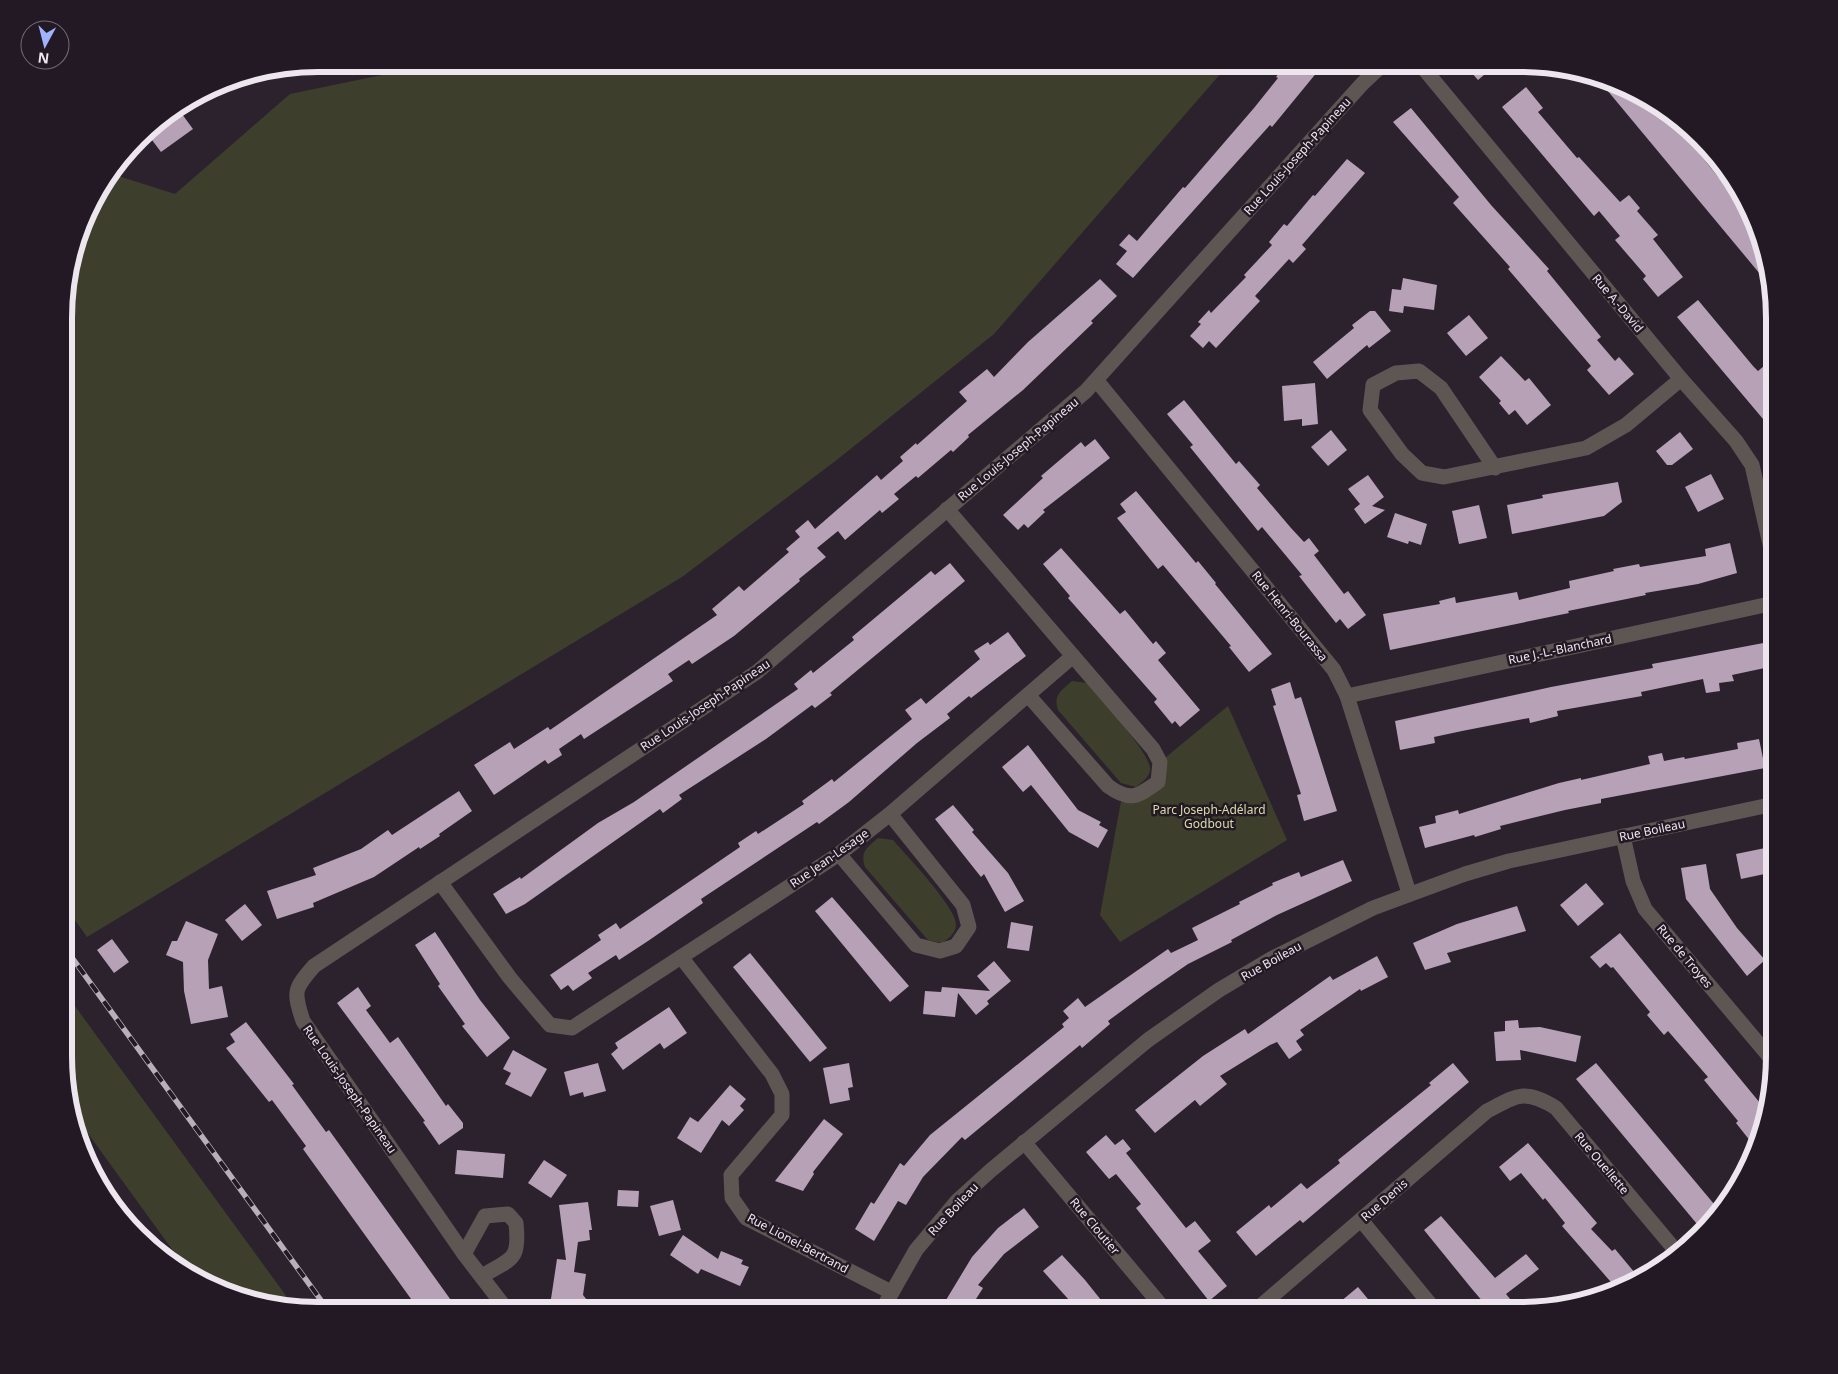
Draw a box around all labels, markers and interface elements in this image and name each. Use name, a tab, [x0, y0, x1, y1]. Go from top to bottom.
north arrow	[20, 20, 70, 70]
text: N	[37, 48, 50, 69]
street label: Rue Louis-Joseph-Papineau	[1240, 93, 1354, 219]
street label: Rue A.-David	[1588, 270, 1648, 336]
street label: Rue Louis-Joseph-Papineau	[954, 393, 1082, 505]
street label: Rue Henri-Bourassa	[1248, 567, 1332, 665]
street label: Rue J.-L.-Blanchard	[1507, 630, 1613, 668]
street label: Rue Louis-Joseph-Papineau	[637, 655, 773, 755]
park label: Parc Joseph-Adélard Godbout	[1152, 801, 1266, 832]
street label: Rue Boileau	[1617, 815, 1687, 845]
street label: Rue Jean-Lesage	[786, 824, 872, 891]
street label: Rue de Troyes	[1653, 920, 1717, 992]
street label: Rue Boileau	[1238, 937, 1304, 985]
street label: Rue Louis-Joseph-Papineau	[299, 1021, 401, 1157]
street label: Rue Ouellette	[1571, 1128, 1633, 1198]
street label: Rue Denis	[1357, 1175, 1411, 1225]
street label: Rue Boileau	[924, 1179, 982, 1239]
street label: Rue Cloutier	[1066, 1194, 1124, 1258]
street label: Rue Lionel-Bertrand	[744, 1209, 852, 1277]

